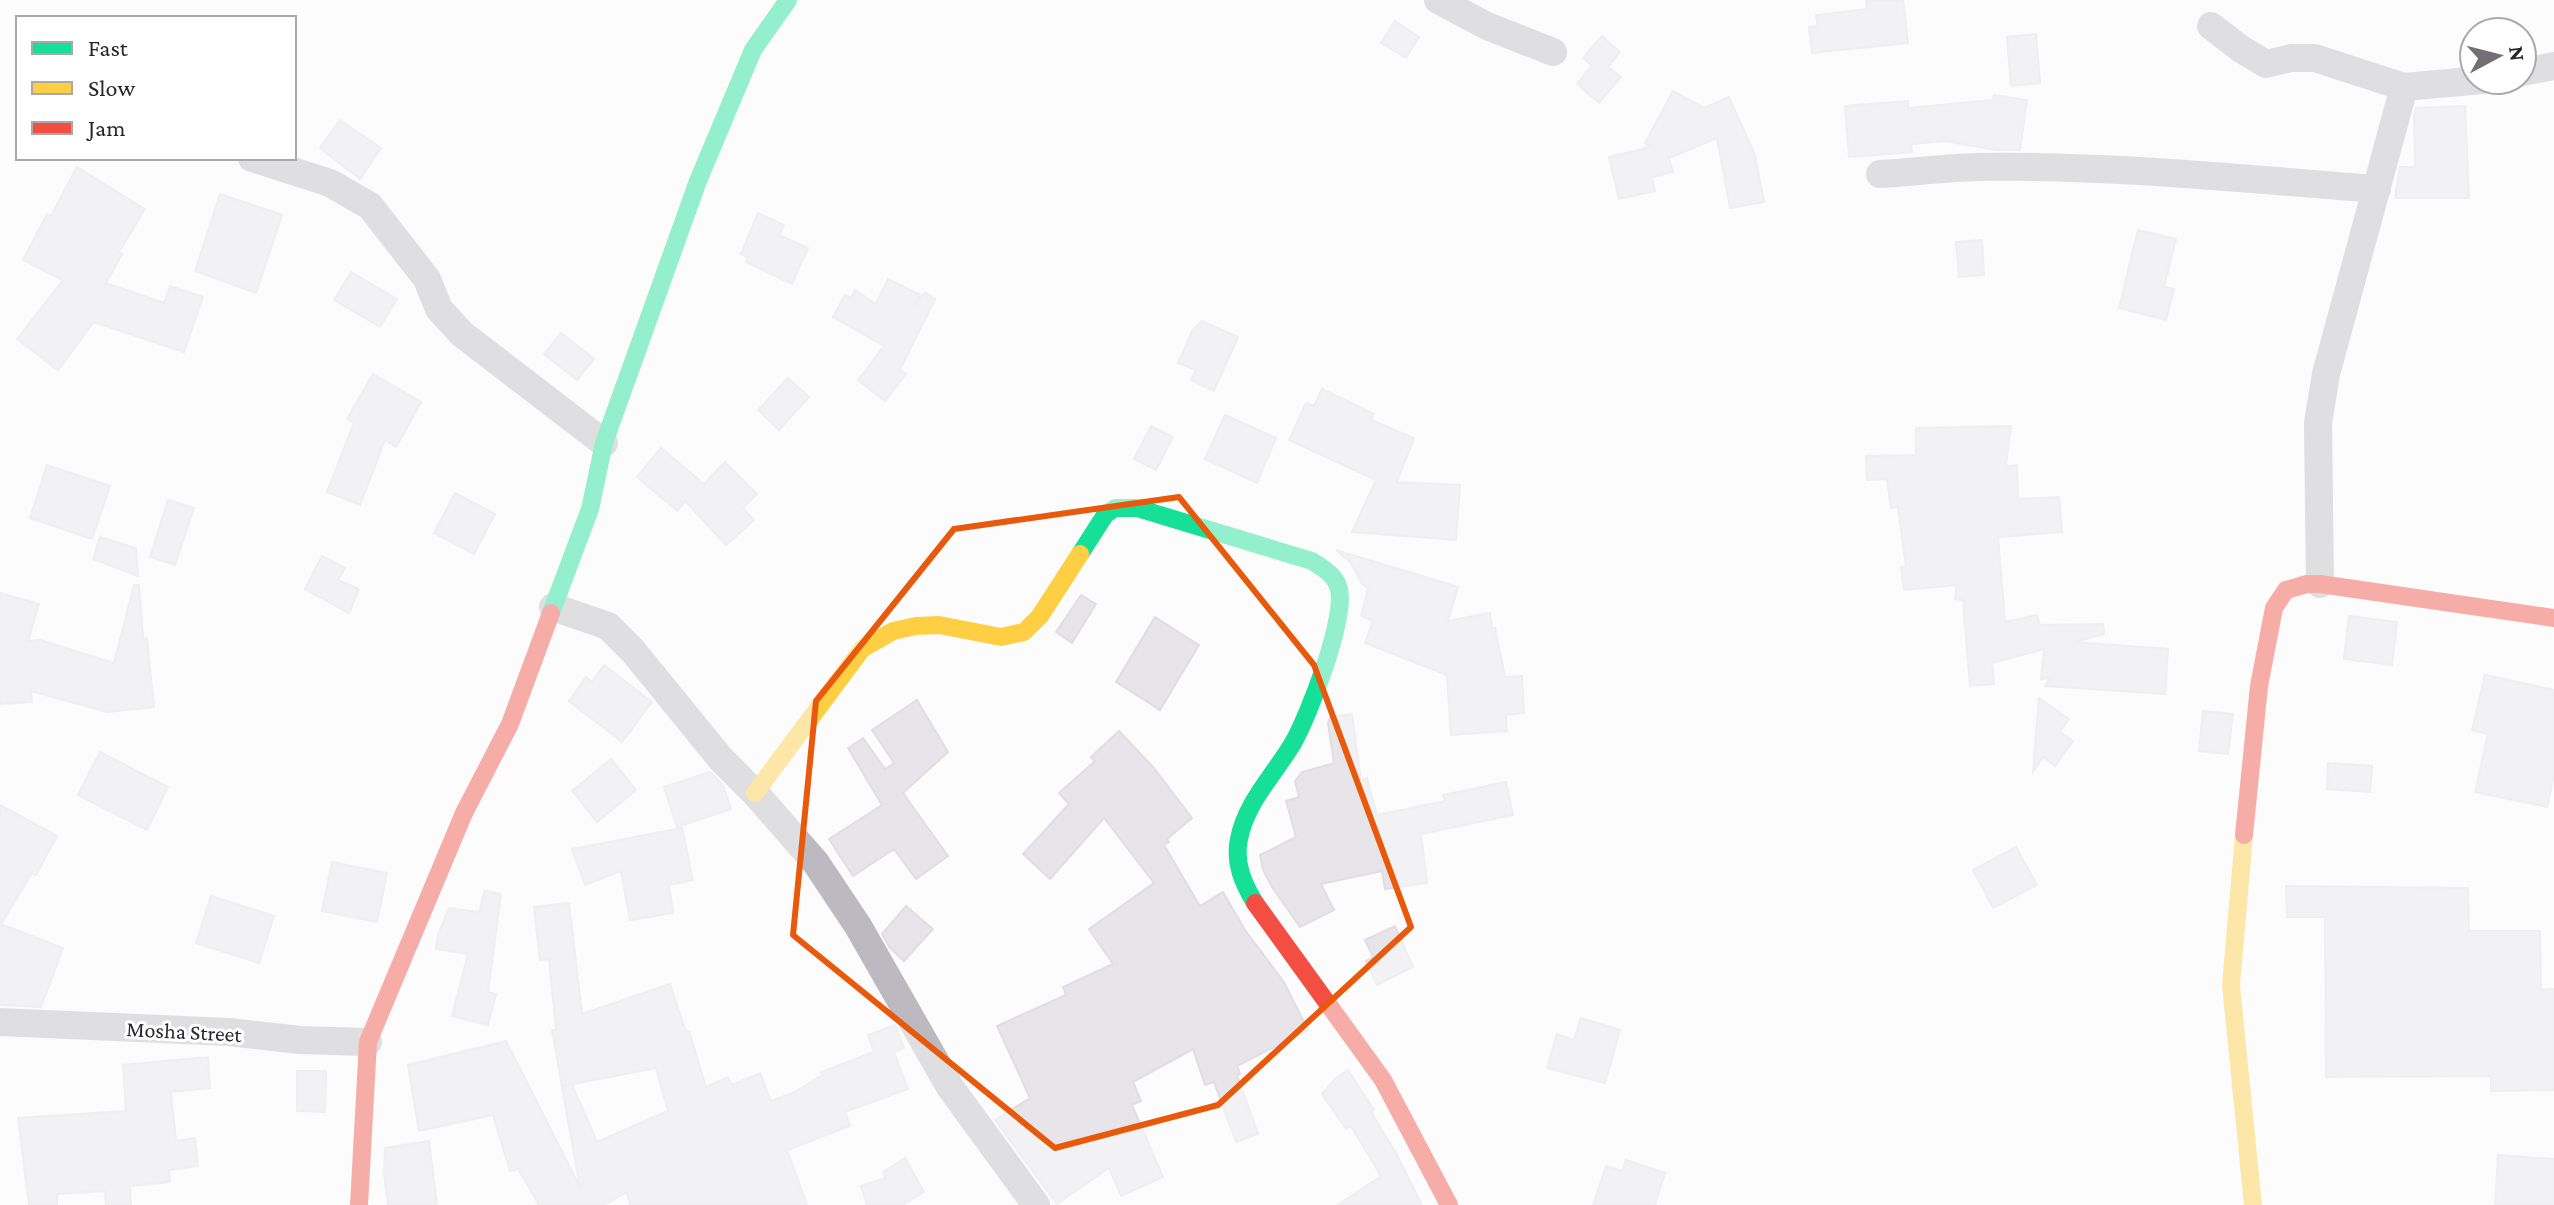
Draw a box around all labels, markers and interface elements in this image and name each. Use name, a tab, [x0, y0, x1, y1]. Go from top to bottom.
legend	[16, 16, 296, 160]
north arrow	[2458, 16, 2538, 96]
text: Fast	[88, 34, 129, 61]
text: N	[2504, 45, 2531, 63]
text: Slow	[88, 74, 135, 101]
text: Jam	[86, 114, 126, 141]
street label: Mosha Street	[126, 1016, 243, 1047]

